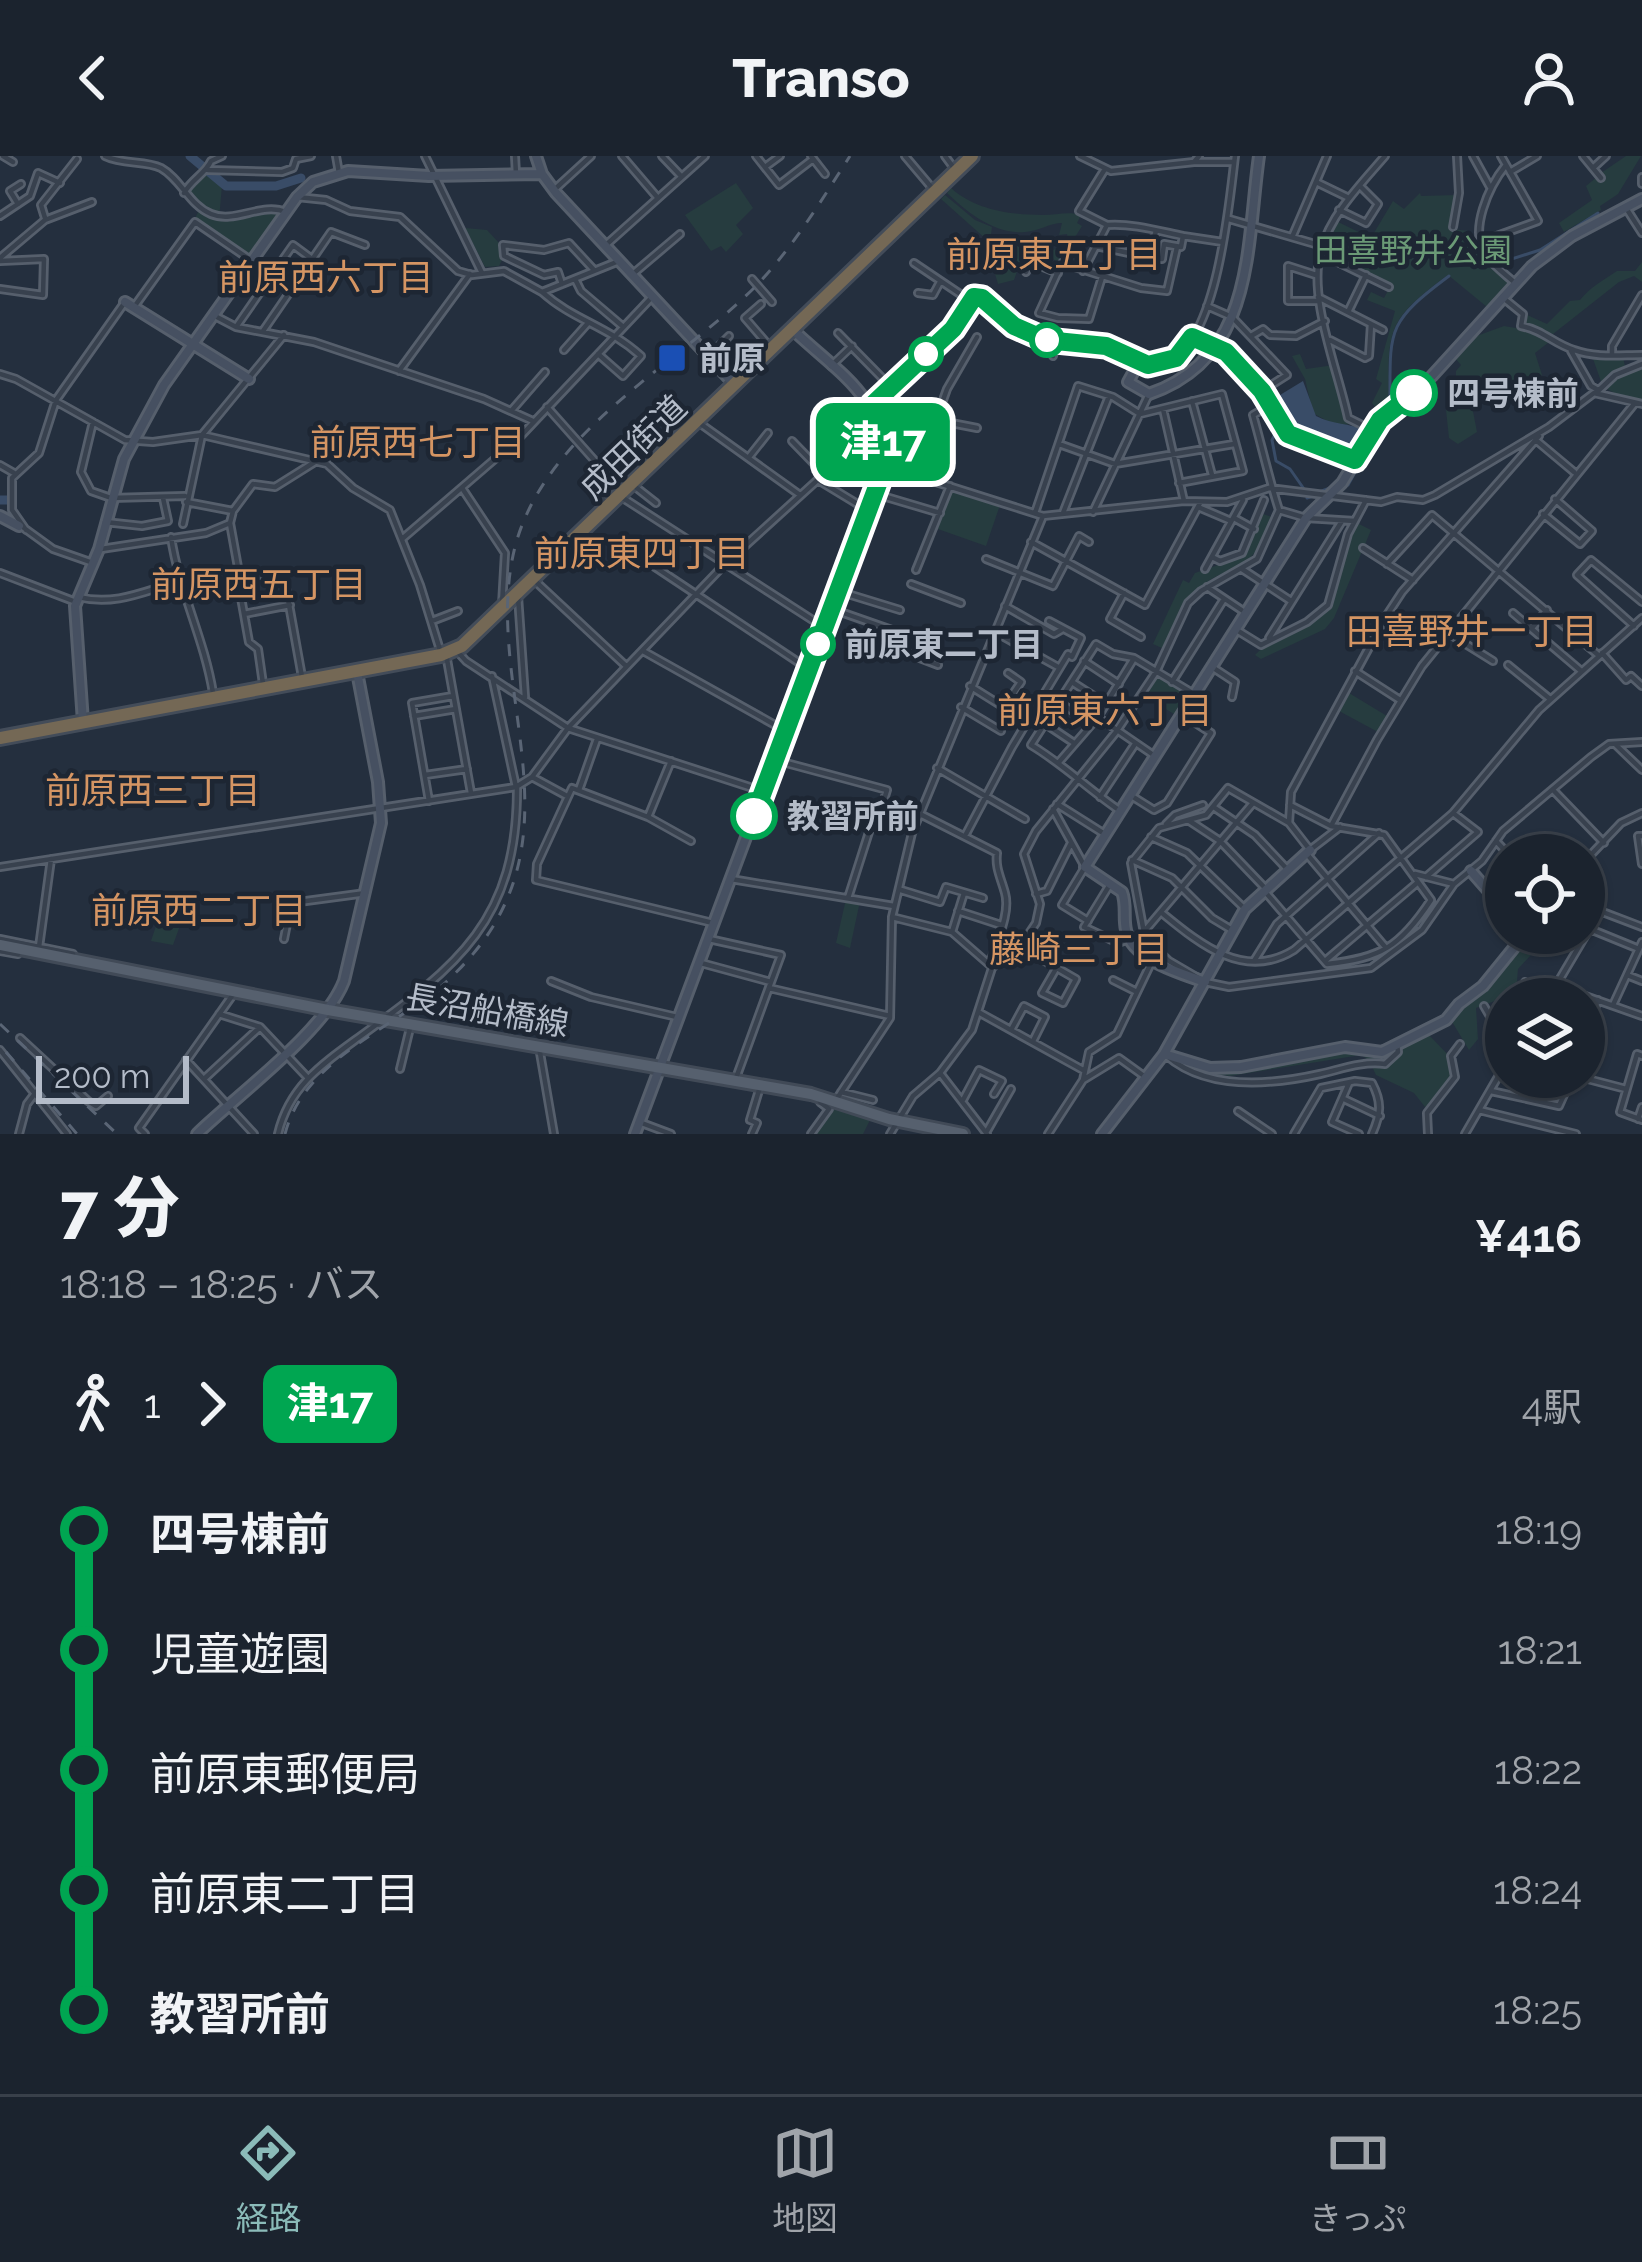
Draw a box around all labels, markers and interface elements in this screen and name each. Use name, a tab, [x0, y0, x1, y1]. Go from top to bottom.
icon: back	[60, 45, 126, 111]
icon: person	[1516, 45, 1582, 111]
text: Transo	[732, 46, 910, 110]
park label: 田喜野井公園	[1314, 231, 1512, 270]
district label: 前原東五丁目	[946, 233, 1162, 275]
district label: 前原西六丁目	[218, 256, 434, 298]
unlabelled marker	[1031, 324, 1063, 356]
unlabelled marker	[910, 338, 942, 370]
place label: 前原	[699, 339, 765, 378]
marker: 前原	[656, 342, 688, 374]
marker: 四号棟前	[1392, 371, 1436, 415]
place label: 四号棟前	[1447, 374, 1579, 413]
street label: 成田街道	[572, 387, 694, 507]
line badge: 津17	[814, 403, 952, 481]
text: 津17	[840, 417, 926, 466]
district label: 前原西七丁目	[310, 421, 526, 463]
district label: 前原東四丁目	[534, 532, 750, 574]
district label: 前原西五丁目	[151, 563, 367, 605]
district label: 田喜野井一丁目	[1346, 610, 1598, 652]
place label: 前原東二丁目	[845, 625, 1043, 664]
marker: 前原東二丁目	[802, 628, 834, 660]
district label: 前原東六丁目	[997, 689, 1213, 731]
district label: 前原西三丁目	[45, 769, 261, 811]
marker: 教習所前	[732, 794, 776, 838]
place label: 教習所前	[787, 797, 919, 836]
map controls	[1485, 834, 1605, 1098]
button: locate	[1485, 834, 1605, 954]
district label: 前原西二丁目	[91, 889, 307, 931]
district label: 藤崎三丁目	[989, 928, 1169, 970]
street label: 長沼船橋線	[402, 977, 572, 1044]
button: layers	[1485, 978, 1605, 1098]
scale bar	[36, 1050, 189, 1103]
text: 200 m	[54, 1057, 150, 1096]
text: 7 分	[60, 1169, 179, 1246]
text: ¥416	[1475, 1210, 1582, 1263]
text: 18:18 – 18:25 · バス	[60, 1261, 383, 1307]
icon: walk	[60, 1371, 126, 1437]
icon: forward	[179, 1371, 245, 1437]
text: 津17	[287, 1379, 373, 1428]
text: 1	[144, 1381, 161, 1427]
text: 4駅	[1522, 1384, 1582, 1430]
text: 18:19	[1495, 1507, 1582, 1553]
text: 四号棟前	[150, 1508, 330, 1561]
text: 18:21	[1498, 1627, 1582, 1673]
text: 児童遊園	[150, 1628, 330, 1681]
text: 18:22	[1494, 1747, 1582, 1793]
text: 前原東郵便局	[150, 1748, 420, 1801]
text: 18:24	[1493, 1867, 1582, 1913]
text: 前原東二丁目	[150, 1868, 420, 1921]
text: 18:25	[1493, 1987, 1582, 2033]
text: 教習所前	[150, 1988, 330, 2041]
tab: 経路	[235, 2120, 301, 2240]
tab: 地図	[772, 2120, 838, 2240]
tab: きっぷ	[1309, 2120, 1407, 2240]

